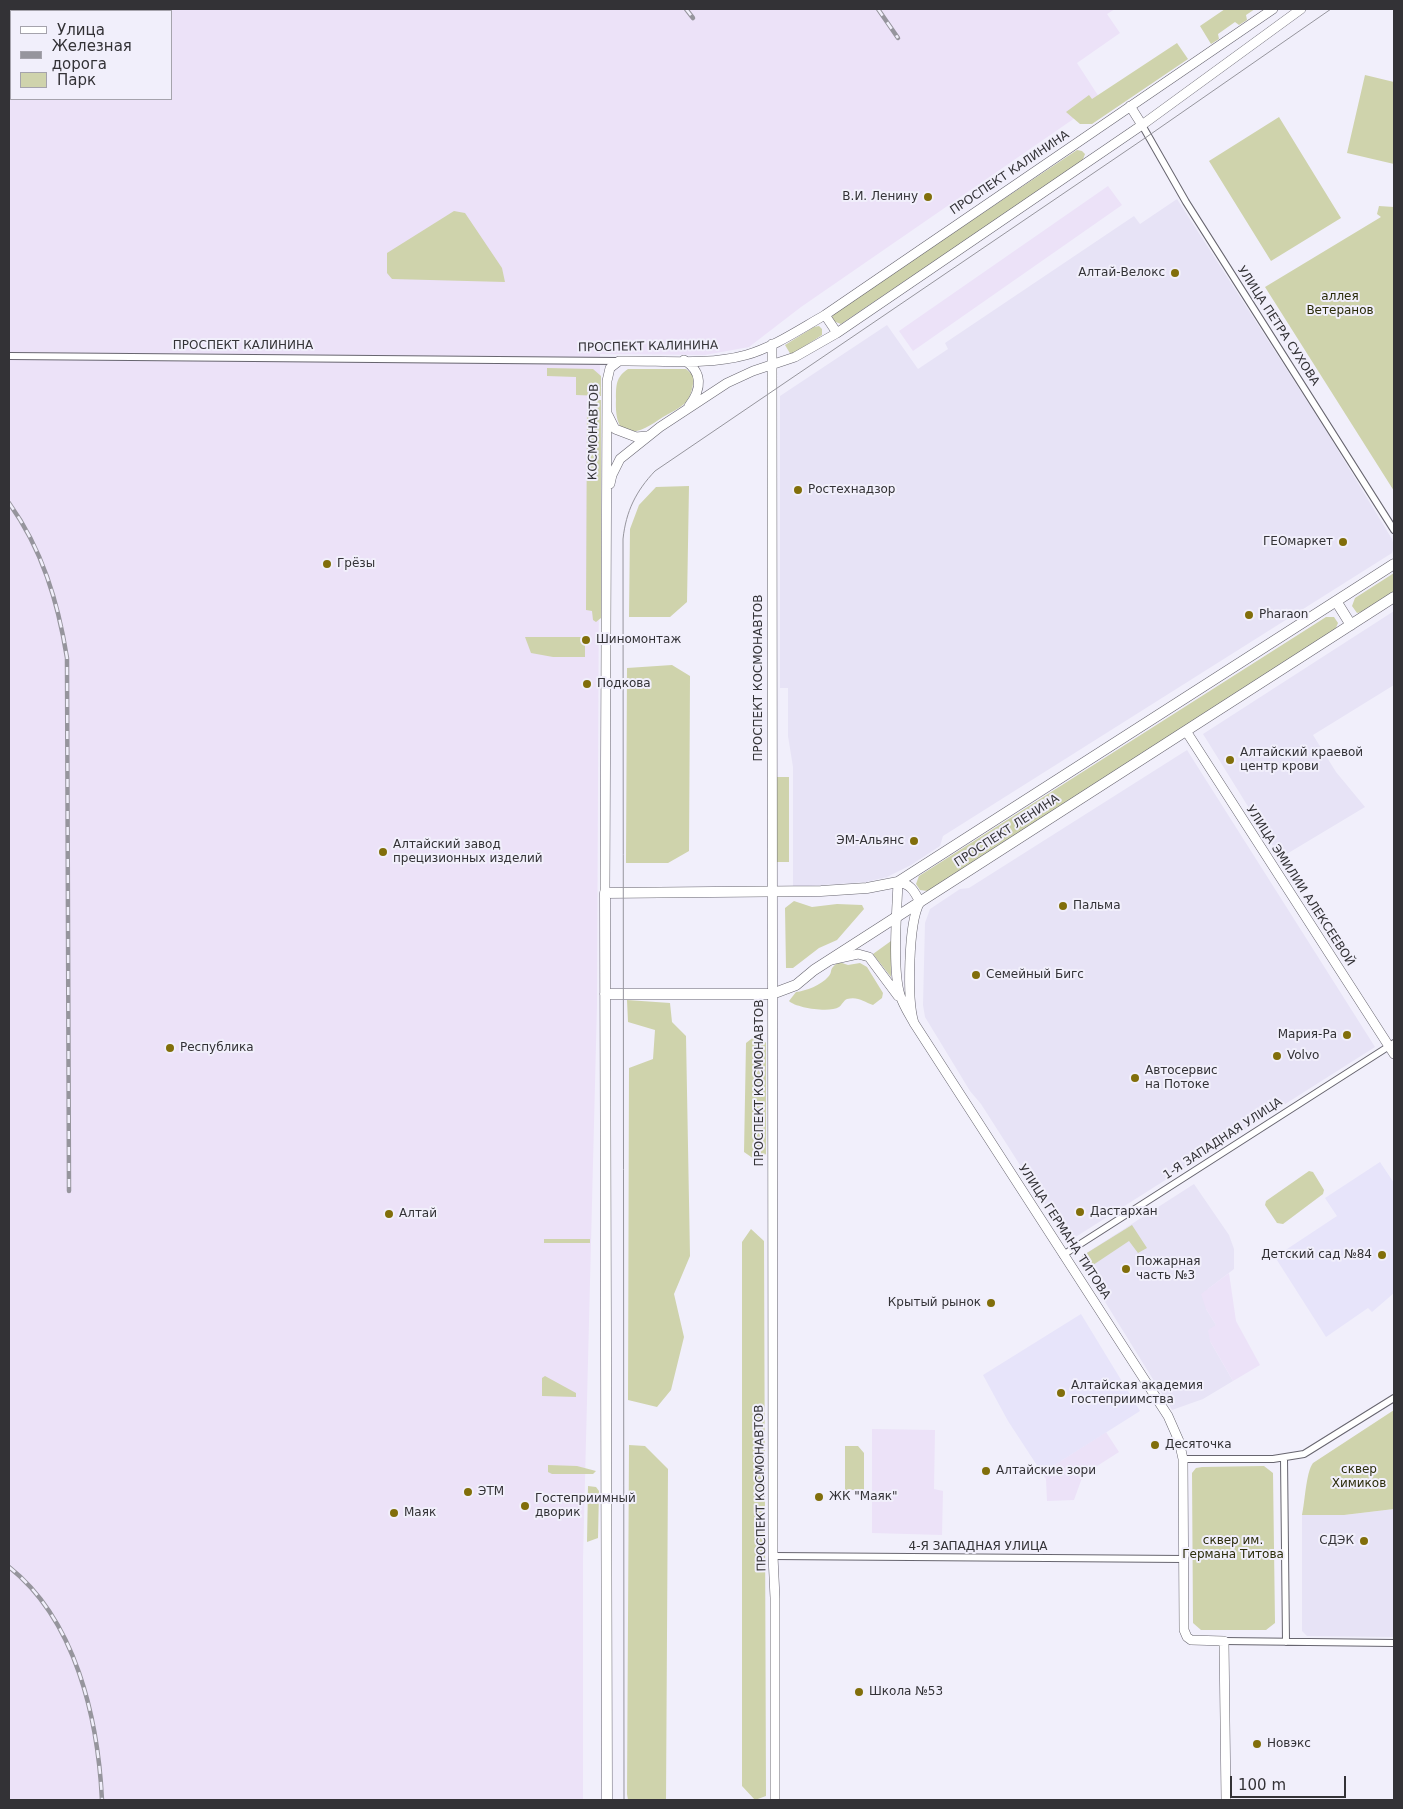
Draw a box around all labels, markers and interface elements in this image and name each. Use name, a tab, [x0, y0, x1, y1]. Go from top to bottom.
legend	[10, 10, 172, 100]
text: Улица	[57, 21, 105, 39]
text: Железная дорога	[52, 37, 132, 73]
text: Парк	[57, 71, 96, 89]
street label: ПРОСПЕКТ КАЛИНИНА	[948, 128, 1072, 218]
place label: В.И. Ленину	[842, 190, 918, 204]
marker: В.И. Ленину	[922, 191, 934, 203]
street label: УЛИЦА ПЕТРА СУХОВА	[1234, 264, 1322, 388]
place label: Алтай-Велокс	[1078, 266, 1165, 280]
marker: Алтай-Велокс	[1169, 267, 1181, 279]
park label: аллея Ветеранов	[1306, 290, 1374, 318]
street label: ПРОСПЕКТ КАЛИНИНА	[173, 339, 313, 353]
street label: ПРОСПЕКТ КАЛИНИНА	[578, 339, 718, 355]
street label: КОСМОНАВТОВ	[586, 384, 602, 480]
place label: Ростехнадзор	[808, 483, 895, 497]
marker: Ростехнадзор	[792, 484, 804, 496]
place label: ГЕОмаркет	[1263, 535, 1333, 549]
marker: ГЕОмаркет	[1337, 536, 1349, 548]
place label: Грёзы	[337, 557, 375, 571]
marker: Грёзы	[321, 558, 333, 570]
street label: ПРОСПЕКТ КОСМОНАВТОВ	[752, 595, 766, 761]
place label: Pharaon	[1259, 608, 1308, 622]
marker: Pharaon	[1243, 609, 1255, 621]
place label: Шиномонтаж	[596, 633, 681, 647]
marker: Шиномонтаж	[580, 634, 592, 646]
place label: Подкова	[597, 677, 651, 691]
marker: Подкова	[581, 678, 593, 690]
place label: Алтайский краевой центр крови	[1240, 746, 1363, 774]
marker: Алтайский краевой центр крови	[1224, 754, 1236, 766]
street label: ПРОСПЕКТ ЛЕНИНА	[952, 792, 1062, 870]
street label: УЛИЦА ЭМИЛИИ АЛЕКСЕЕВОЙ	[1243, 803, 1357, 969]
place label: ЭМ-Альянс	[836, 834, 904, 848]
marker: ЭМ-Альянс	[908, 835, 920, 847]
place label: Алтайский завод прецизионных изделий	[393, 838, 543, 866]
marker: Алтайский завод прецизионных изделий	[377, 846, 389, 858]
place label: Пальма	[1073, 899, 1121, 913]
marker: Пальма	[1057, 900, 1069, 912]
place label: Семейный Бигс	[986, 968, 1084, 982]
marker: Семейный Бигс	[970, 969, 982, 981]
street label: ПРОСПЕКТ КОСМОНАВТОВ	[753, 1000, 767, 1166]
place label: Мария-Ра	[1278, 1028, 1337, 1042]
marker: Мария-Ра	[1341, 1029, 1353, 1041]
place label: Республика	[180, 1041, 254, 1055]
marker: Республика	[164, 1042, 176, 1054]
place label: Volvo	[1287, 1049, 1319, 1063]
marker: Volvo	[1271, 1050, 1283, 1062]
place label: Автосервис на Потоке	[1145, 1064, 1218, 1092]
marker: Автосервис на Потоке	[1129, 1072, 1141, 1084]
street label: 1-Я ЗАПАДНАЯ УЛИЦА	[1161, 1095, 1285, 1183]
street label: УЛИЦА ГЕРМАНА ТИТОВА	[1015, 1162, 1113, 1302]
place label: Дастархан	[1090, 1205, 1158, 1219]
marker: Дастархан	[1074, 1206, 1086, 1218]
place label: Алтай	[399, 1207, 437, 1221]
marker: Алтай	[383, 1208, 395, 1220]
place label: Детский сад №84	[1261, 1248, 1372, 1262]
marker: Детский сад №84	[1376, 1249, 1388, 1261]
place label: Пожарная часть №3	[1136, 1255, 1201, 1283]
marker: Пожарная часть №3	[1120, 1263, 1132, 1275]
place label: Крытый рынок	[888, 1296, 981, 1310]
marker: Крытый рынок	[985, 1297, 997, 1309]
place label: Алтайская академия гостеприимства	[1071, 1379, 1203, 1407]
marker: Алтайская академия гостеприимства	[1055, 1387, 1067, 1399]
street label: ПРОСПЕКТ КОСМОНАВТОВ	[752, 1404, 770, 1572]
place label: Десяточка	[1165, 1438, 1232, 1452]
marker: Десяточка	[1149, 1439, 1161, 1451]
park label: сквер Химиков	[1332, 1463, 1386, 1491]
place label: Алтайские зори	[996, 1464, 1096, 1478]
marker: Алтайские зори	[980, 1465, 992, 1477]
place label: ЭТМ	[478, 1485, 504, 1499]
marker: ЭТМ	[462, 1486, 474, 1498]
place label: ЖК "Маяк"	[829, 1490, 897, 1504]
marker: ЖК "Маяк"	[813, 1491, 825, 1503]
place label: Гостеприимный дворик	[535, 1492, 636, 1520]
marker: Гостеприимный дворик	[519, 1500, 531, 1512]
place label: Маяк	[404, 1506, 436, 1520]
marker: Маяк	[388, 1507, 400, 1519]
park label: сквер им. Германа Титова	[1182, 1534, 1284, 1562]
place label: СДЭК	[1319, 1534, 1354, 1548]
marker: СДЭК	[1358, 1535, 1370, 1547]
street label: 4-Я ЗАПАДНАЯ УЛИЦА	[909, 1540, 1047, 1554]
place label: Школа №53	[869, 1685, 943, 1699]
marker: Школа №53	[853, 1686, 865, 1698]
place label: Новэкс	[1267, 1737, 1311, 1751]
marker: Новэкс	[1251, 1738, 1263, 1750]
scale bar	[1233, 1766, 1349, 1798]
text: 100 m	[1238, 1776, 1286, 1794]

